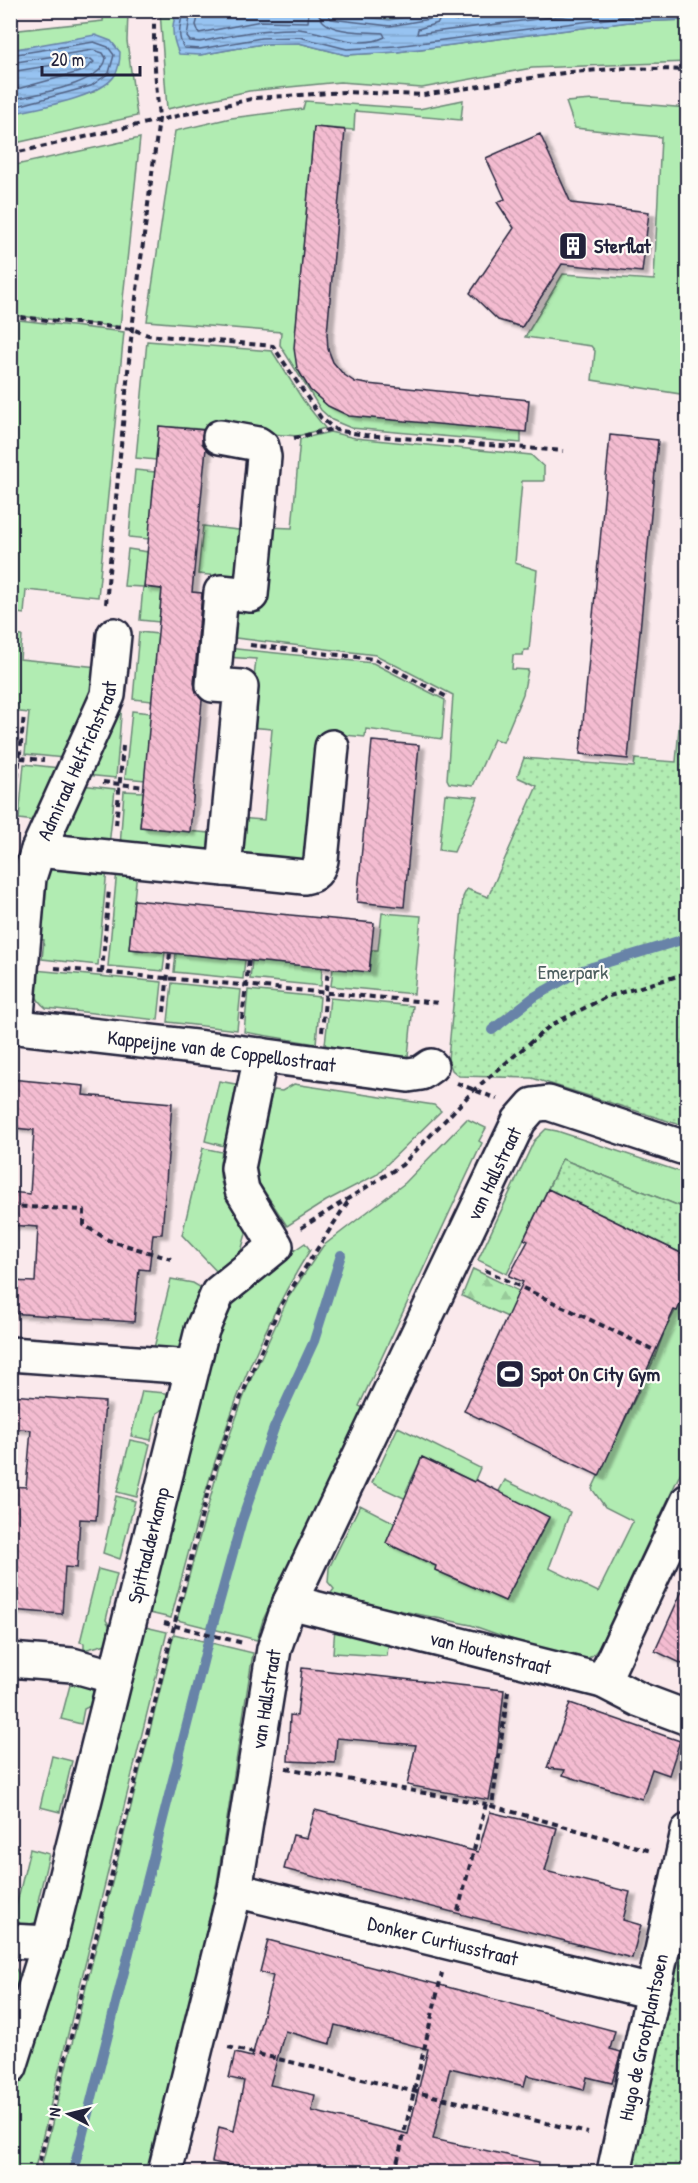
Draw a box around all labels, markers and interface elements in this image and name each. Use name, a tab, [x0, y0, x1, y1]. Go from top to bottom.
scale bar	[42, 39, 140, 77]
text: 20 m	[51, 47, 84, 72]
building icon: Sterflat	[557, 230, 589, 262]
place label: Sterflat	[594, 232, 652, 259]
street label: Admiraal Helfrichstraat	[30, 679, 122, 844]
park label: Emerpark	[538, 958, 608, 985]
street label: Kappeijne van de Coppellostraat	[106, 1023, 338, 1078]
street label: van Hallstraat	[460, 1121, 528, 1224]
sports icon: Spot On City Gym	[494, 1358, 526, 1390]
place label: Spot On City Gym	[531, 1360, 660, 1388]
street label: Spittaalderkamp	[120, 1484, 175, 1606]
street label: van Houtenstraat	[428, 1624, 555, 1681]
street label: van Hallstraat	[244, 1646, 287, 1751]
street label: Donker Curtiusstraat	[365, 1909, 522, 1972]
street label: Hugo de Grootplantsoen	[612, 1951, 674, 2123]
north arrow	[39, 2084, 99, 2144]
text: N	[43, 2106, 66, 2118]

